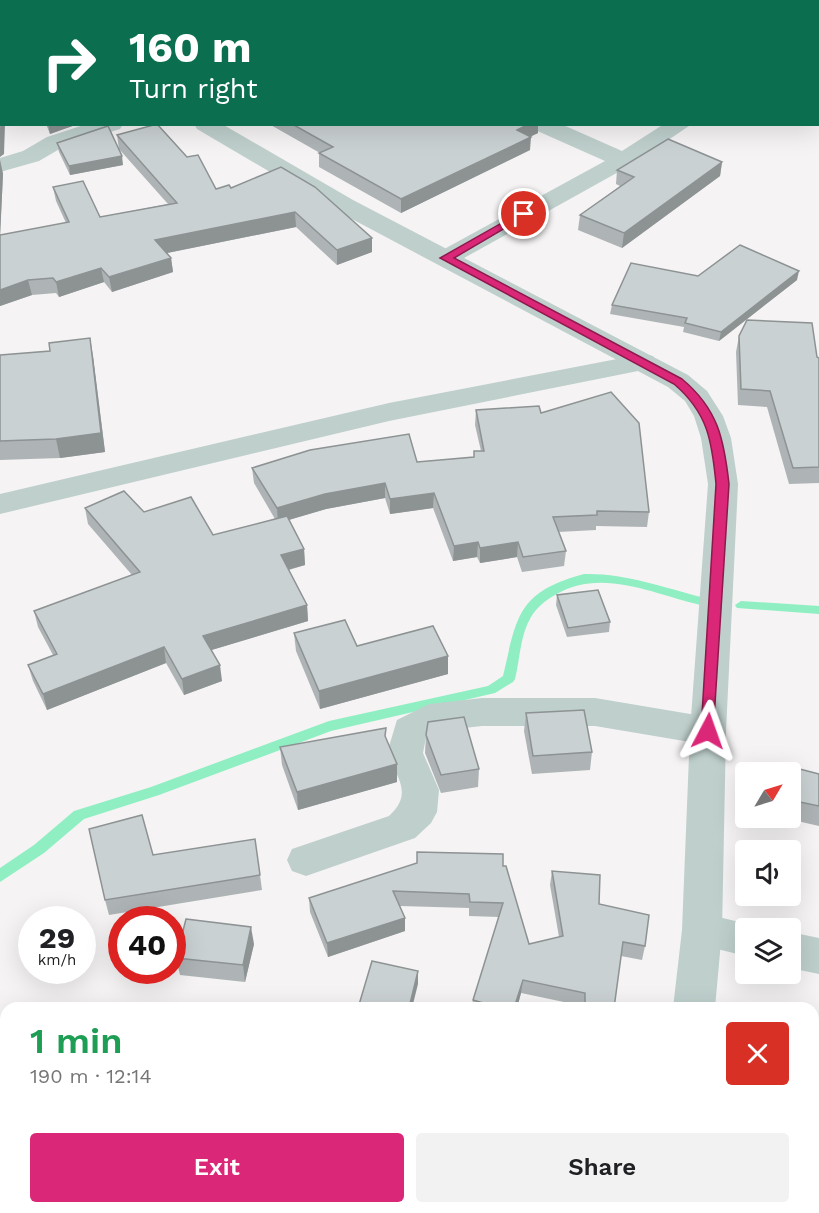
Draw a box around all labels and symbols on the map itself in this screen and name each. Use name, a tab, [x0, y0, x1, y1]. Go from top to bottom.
pin	[498, 188, 549, 239]
position arrow	[676, 699, 740, 763]
north arrow	[735, 762, 801, 828]
speed limit sign: 40	[108, 906, 186, 984]

